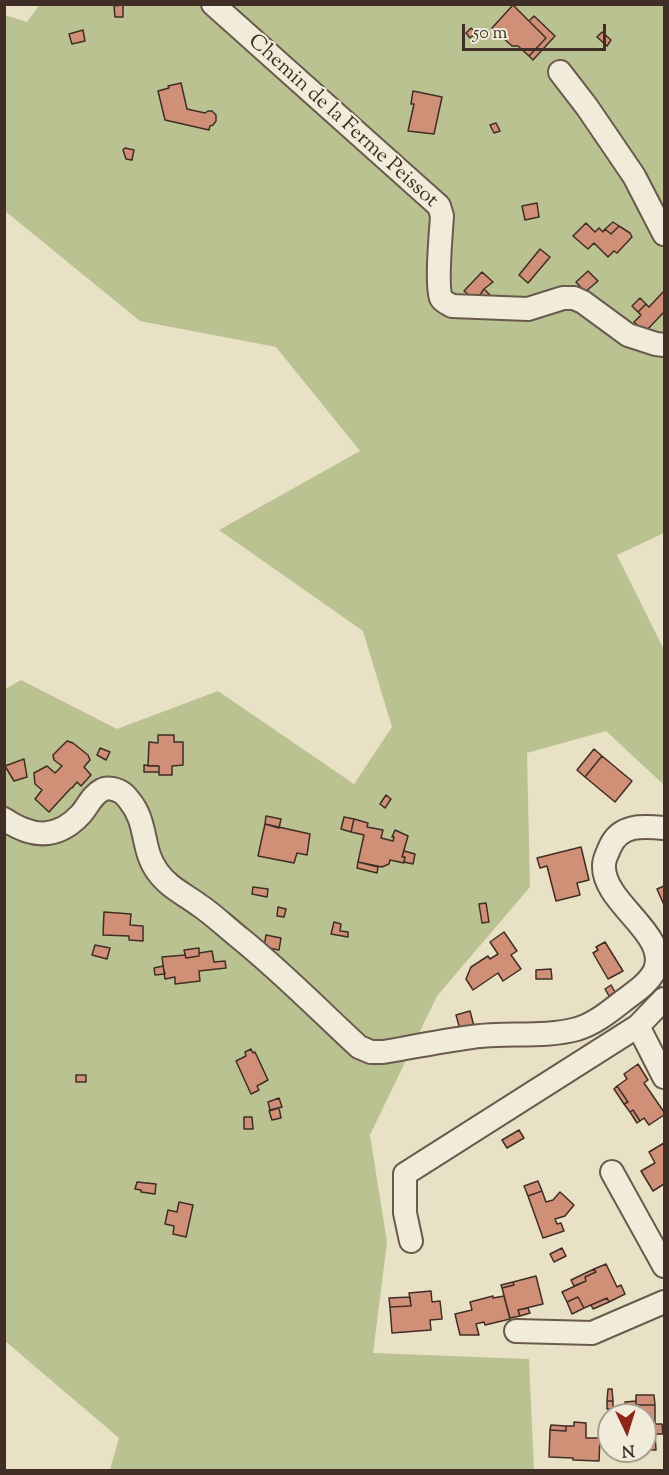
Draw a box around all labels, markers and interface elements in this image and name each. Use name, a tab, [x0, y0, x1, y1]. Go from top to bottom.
scale bar	[465, 12, 609, 50]
text: 50 m	[473, 21, 507, 47]
street label: Chemin de la Ferme Peissot	[242, 30, 442, 214]
north arrow	[597, 1403, 657, 1463]
text: N	[621, 1438, 635, 1461]

